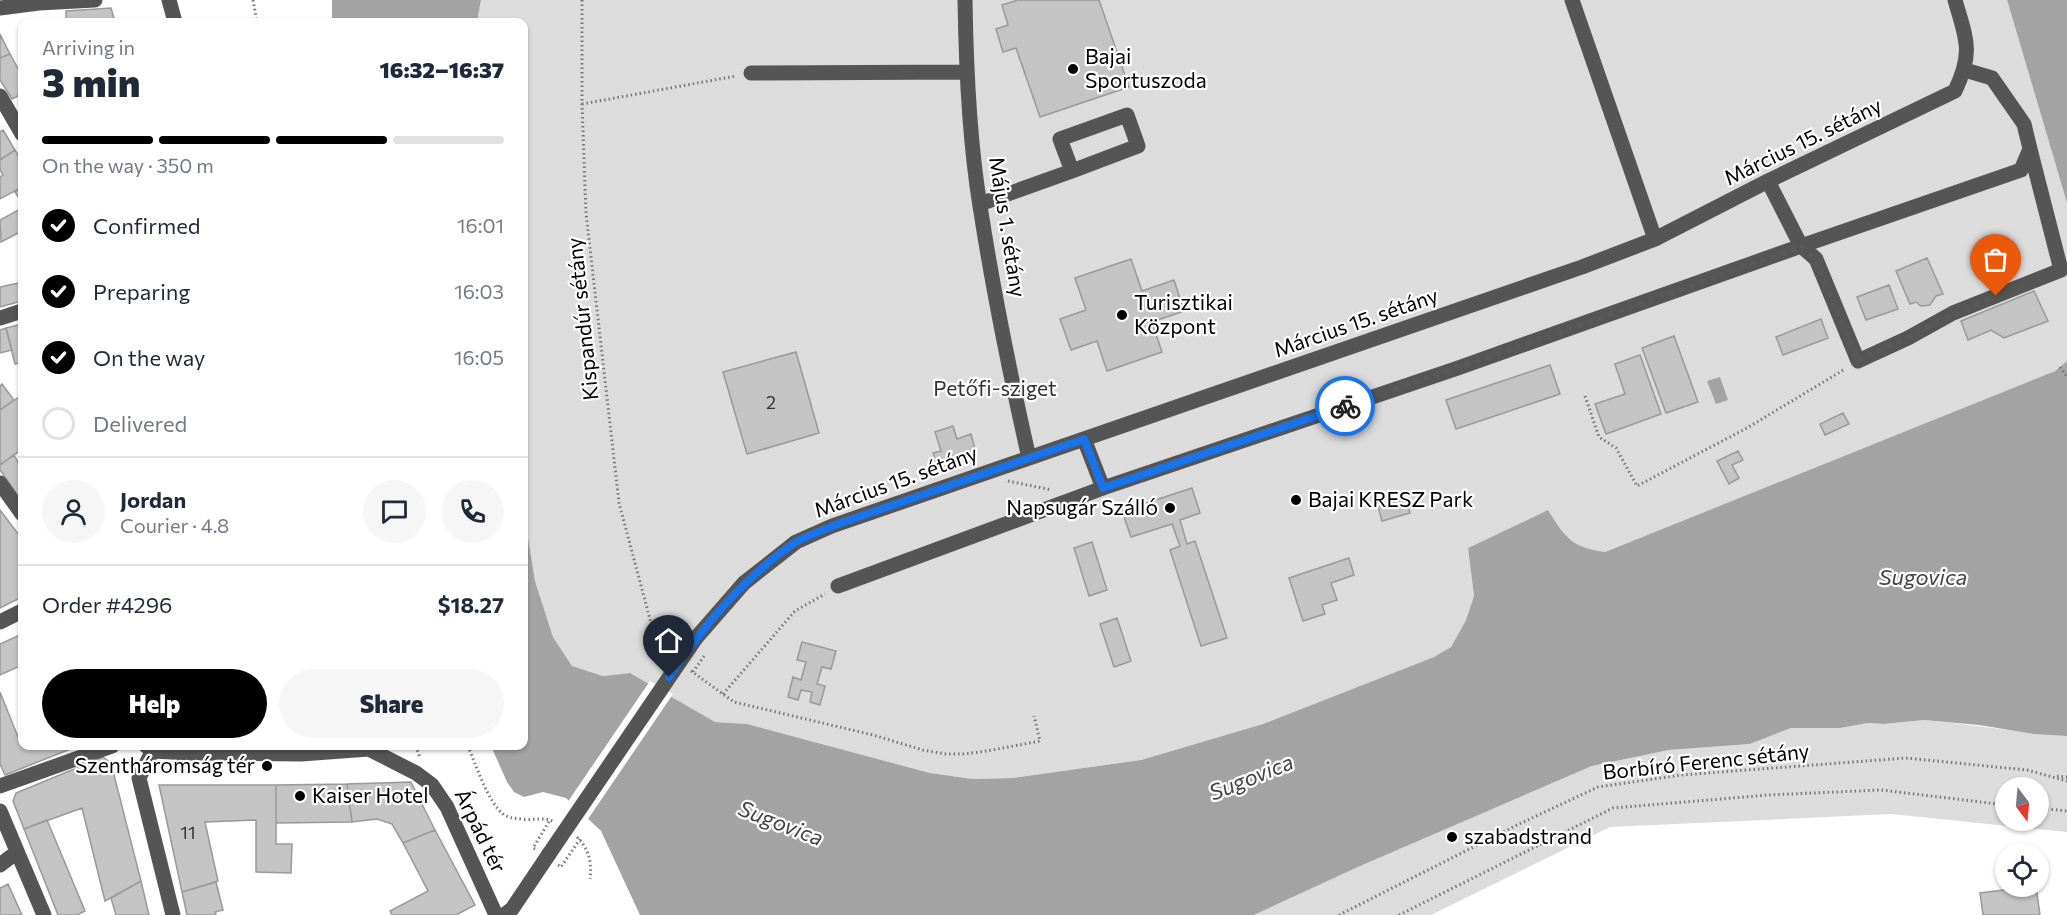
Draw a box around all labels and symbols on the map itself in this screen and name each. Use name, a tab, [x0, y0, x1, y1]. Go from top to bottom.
place label: Bajai Sportuszoda	[1085, 43, 1207, 92]
marker: Bajai Sportuszoda	[1066, 62, 1080, 76]
street label: Március 15. sétány	[1719, 92, 1885, 190]
street label: Május 1. sétány	[985, 155, 1032, 299]
pin	[1970, 234, 2021, 296]
street label: Kispandúr sétány	[561, 236, 602, 402]
street label: Március 15. sétány	[1270, 282, 1441, 361]
place label: Turisztikai Központ	[1134, 289, 1233, 338]
marker: Turisztikai Központ	[1115, 308, 1129, 322]
park label: Petőfi-sziget	[933, 375, 1057, 400]
courier	[1315, 376, 1375, 436]
house number: 2	[766, 391, 776, 413]
street label: Március 15. sétány	[810, 439, 981, 522]
place label: Bajai KRESZ Park	[1308, 486, 1473, 511]
marker: Bajai KRESZ Park	[1289, 493, 1303, 507]
place label: Napsugár Szálló	[1006, 494, 1158, 519]
marker: Napsugár Szálló	[1163, 501, 1177, 515]
water label: Sugovica	[1879, 563, 1967, 590]
pin	[643, 615, 694, 677]
street label: Borbíró Ferenc sétány	[1601, 737, 1811, 784]
water label: Sugovica	[1205, 747, 1297, 806]
place label: Szentháromság tér	[75, 752, 255, 777]
marker: Szentháromság tér	[260, 759, 274, 773]
north arrow	[1995, 777, 2049, 831]
place label: Kaiser Hotel	[312, 782, 429, 807]
street label: Árpád tér	[450, 784, 512, 876]
marker: Kaiser Hotel	[293, 789, 307, 803]
water label: Sugovica	[735, 794, 827, 851]
house number: 11	[180, 821, 196, 843]
place label: szabadstrand	[1464, 823, 1592, 848]
marker: szabadstrand	[1445, 830, 1459, 844]

